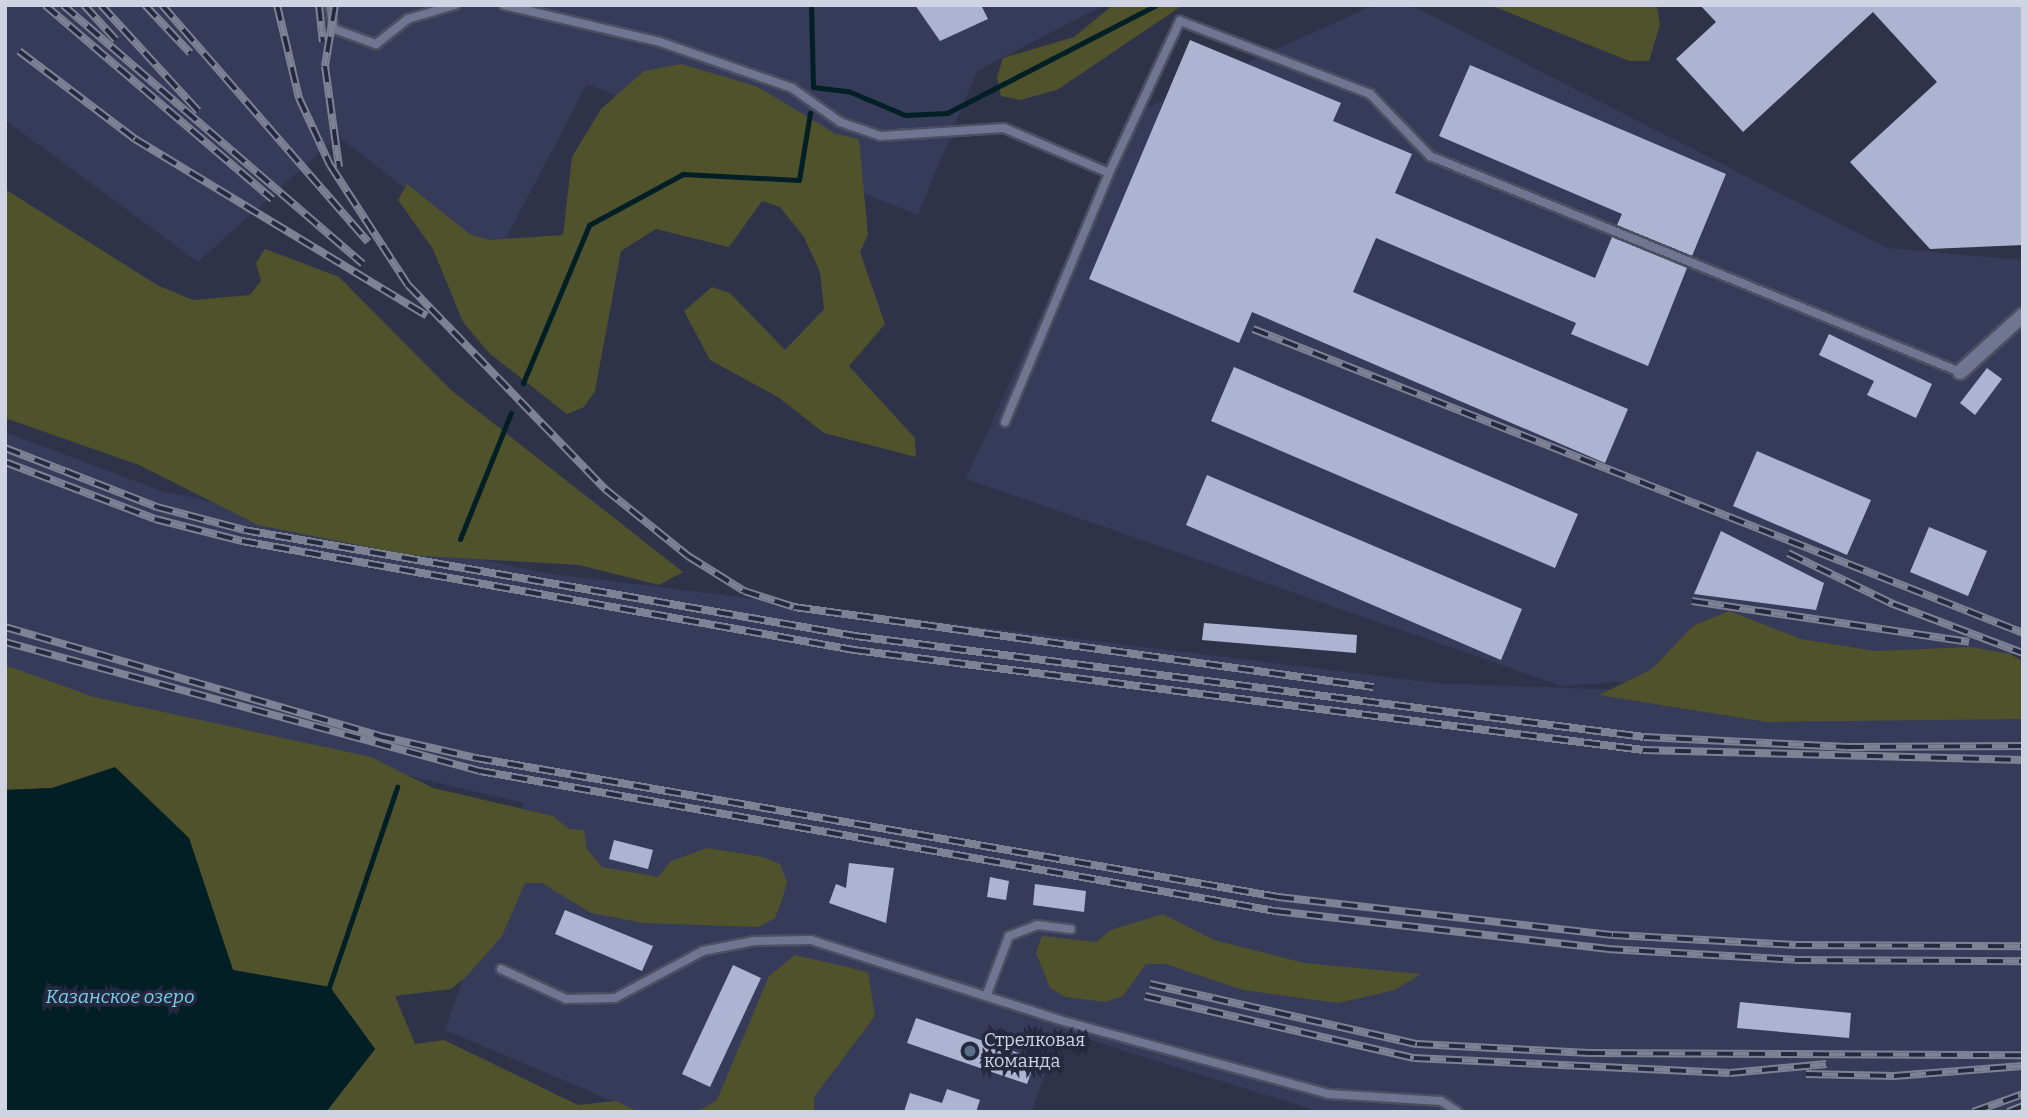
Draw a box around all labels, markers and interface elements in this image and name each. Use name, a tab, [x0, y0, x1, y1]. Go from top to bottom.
water label: Казанское озеро	[45, 986, 195, 1008]
place label: Стрелковая команда	[984, 1030, 1085, 1072]
marker: Стрелковая команда	[962, 1043, 978, 1059]

